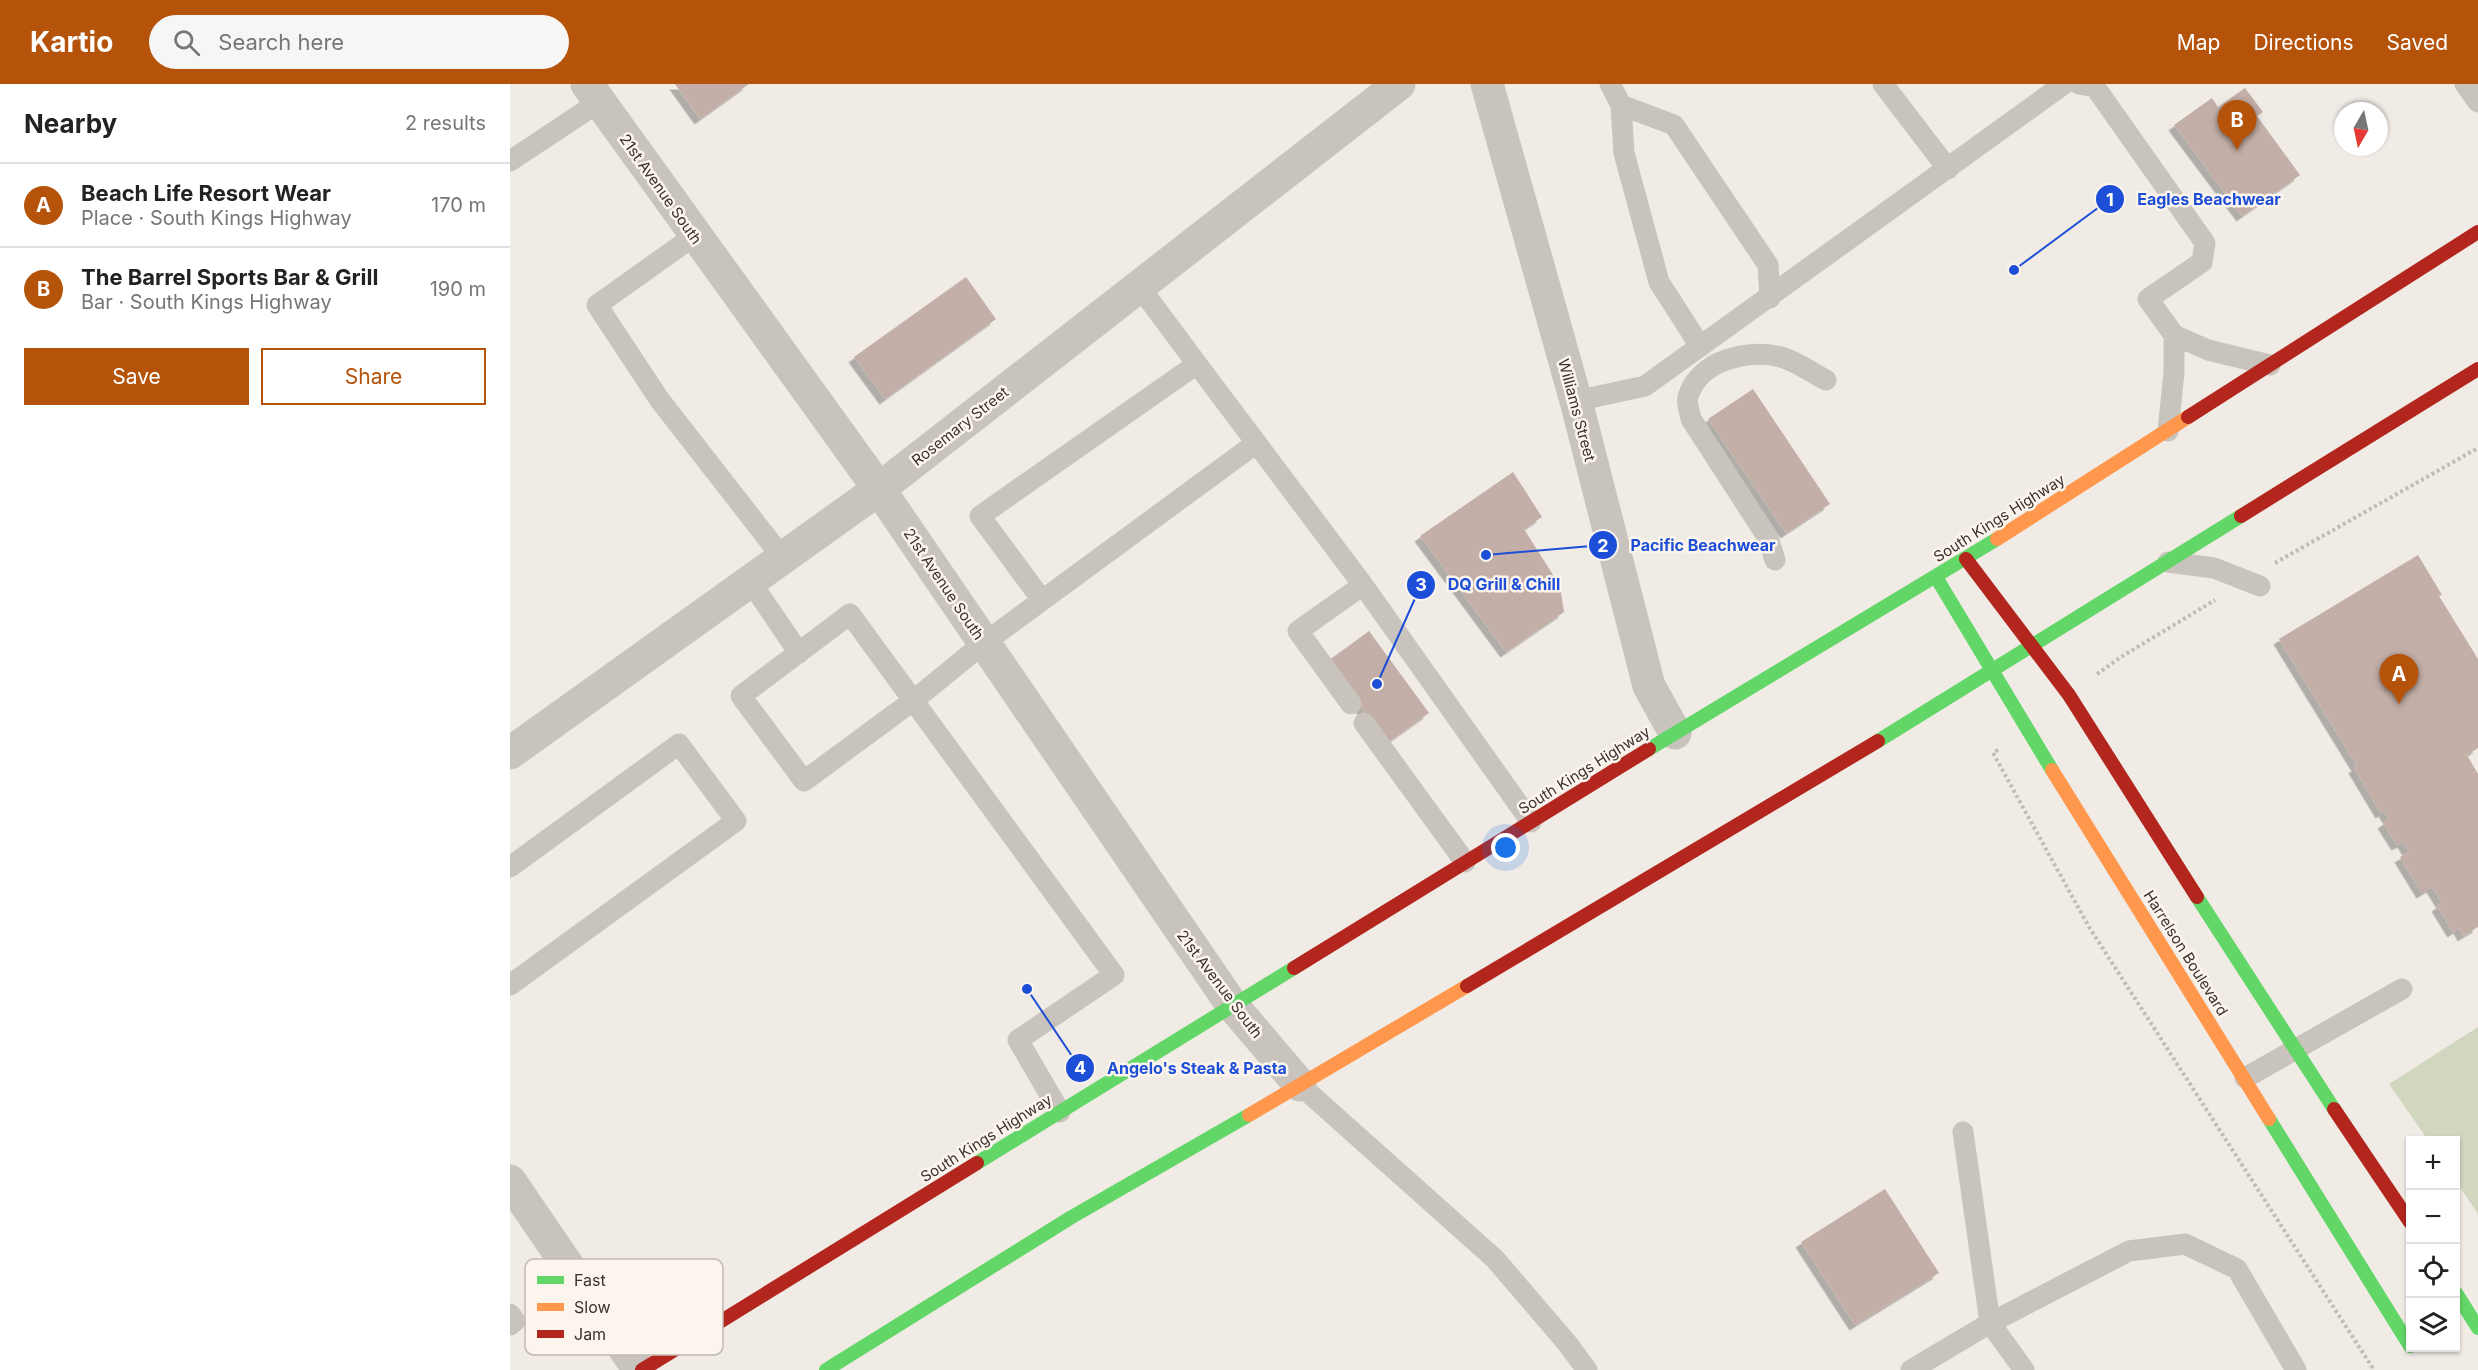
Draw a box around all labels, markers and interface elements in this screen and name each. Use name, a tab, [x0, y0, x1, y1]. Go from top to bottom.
search box	[149, 15, 569, 69]
text: Kartio	[30, 25, 113, 59]
icon: search	[170, 26, 203, 59]
text: Search here	[218, 29, 344, 55]
text: Map	[2177, 30, 2220, 55]
text: Directions	[2253, 30, 2354, 55]
text: Saved	[2387, 30, 2448, 55]
pin: B	[2218, 100, 2256, 150]
north arrow	[2334, 102, 2388, 156]
text: Nearby	[24, 108, 117, 139]
text: 2 results	[405, 111, 486, 135]
street label: 21st Avenue South	[616, 130, 706, 248]
text: Beach Life Resort Wear	[81, 180, 331, 206]
callout: Eagles Beachwear	[2095, 182, 2293, 216]
text: 1	[2106, 189, 2114, 210]
text: Eagles Beachwear	[2137, 189, 2281, 209]
text: A	[36, 193, 51, 217]
text: 170 m	[431, 193, 486, 217]
text: Place · South Kings Highway	[81, 206, 352, 230]
text: The Barrel Sports Bar & Grill	[81, 264, 378, 290]
text: B	[37, 277, 50, 301]
text: 190 m	[430, 277, 486, 301]
text: Bar · South Kings Highway	[81, 290, 332, 314]
button: Save	[24, 348, 249, 405]
button: Share	[261, 348, 486, 405]
street label: Williams Street	[1554, 357, 1600, 463]
street label: Rosemary Street	[908, 382, 1012, 470]
street label: South Kings Highway	[1930, 470, 2069, 566]
street label: 21st Avenue South	[900, 525, 988, 643]
callout: Pacific Beachwear	[1588, 528, 1787, 562]
text: 2	[1597, 535, 1609, 556]
text: Pacific Beachwear	[1630, 535, 1776, 555]
callout: DQ Grill & Chill	[1406, 568, 1572, 602]
text: 3	[1415, 574, 1427, 595]
text: DQ Grill & Chill	[1448, 574, 1560, 594]
pin: A	[2380, 654, 2418, 704]
street label: South Kings Highway	[1515, 722, 1654, 818]
your location	[1491, 833, 1520, 862]
street label: Harrelson Boulevard	[2140, 887, 2232, 1019]
street label: 21st Avenue South	[1173, 926, 1267, 1042]
callout: Angelo's Steak & Pasta	[1065, 1051, 1299, 1085]
text: 4	[1074, 1057, 1086, 1078]
text: Angelo's Steak & Pasta	[1107, 1058, 1287, 1078]
street label: South Kings Highway	[917, 1090, 1056, 1186]
map controls	[2406, 1136, 2460, 1352]
button: +	[2406, 1136, 2460, 1190]
button: −	[2406, 1190, 2460, 1244]
button: locate	[2406, 1244, 2460, 1298]
legend	[525, 1259, 723, 1355]
text: Fast	[574, 1270, 606, 1290]
text: Slow	[574, 1297, 611, 1317]
button: layers	[2406, 1298, 2460, 1352]
text: Jam	[574, 1324, 606, 1344]

